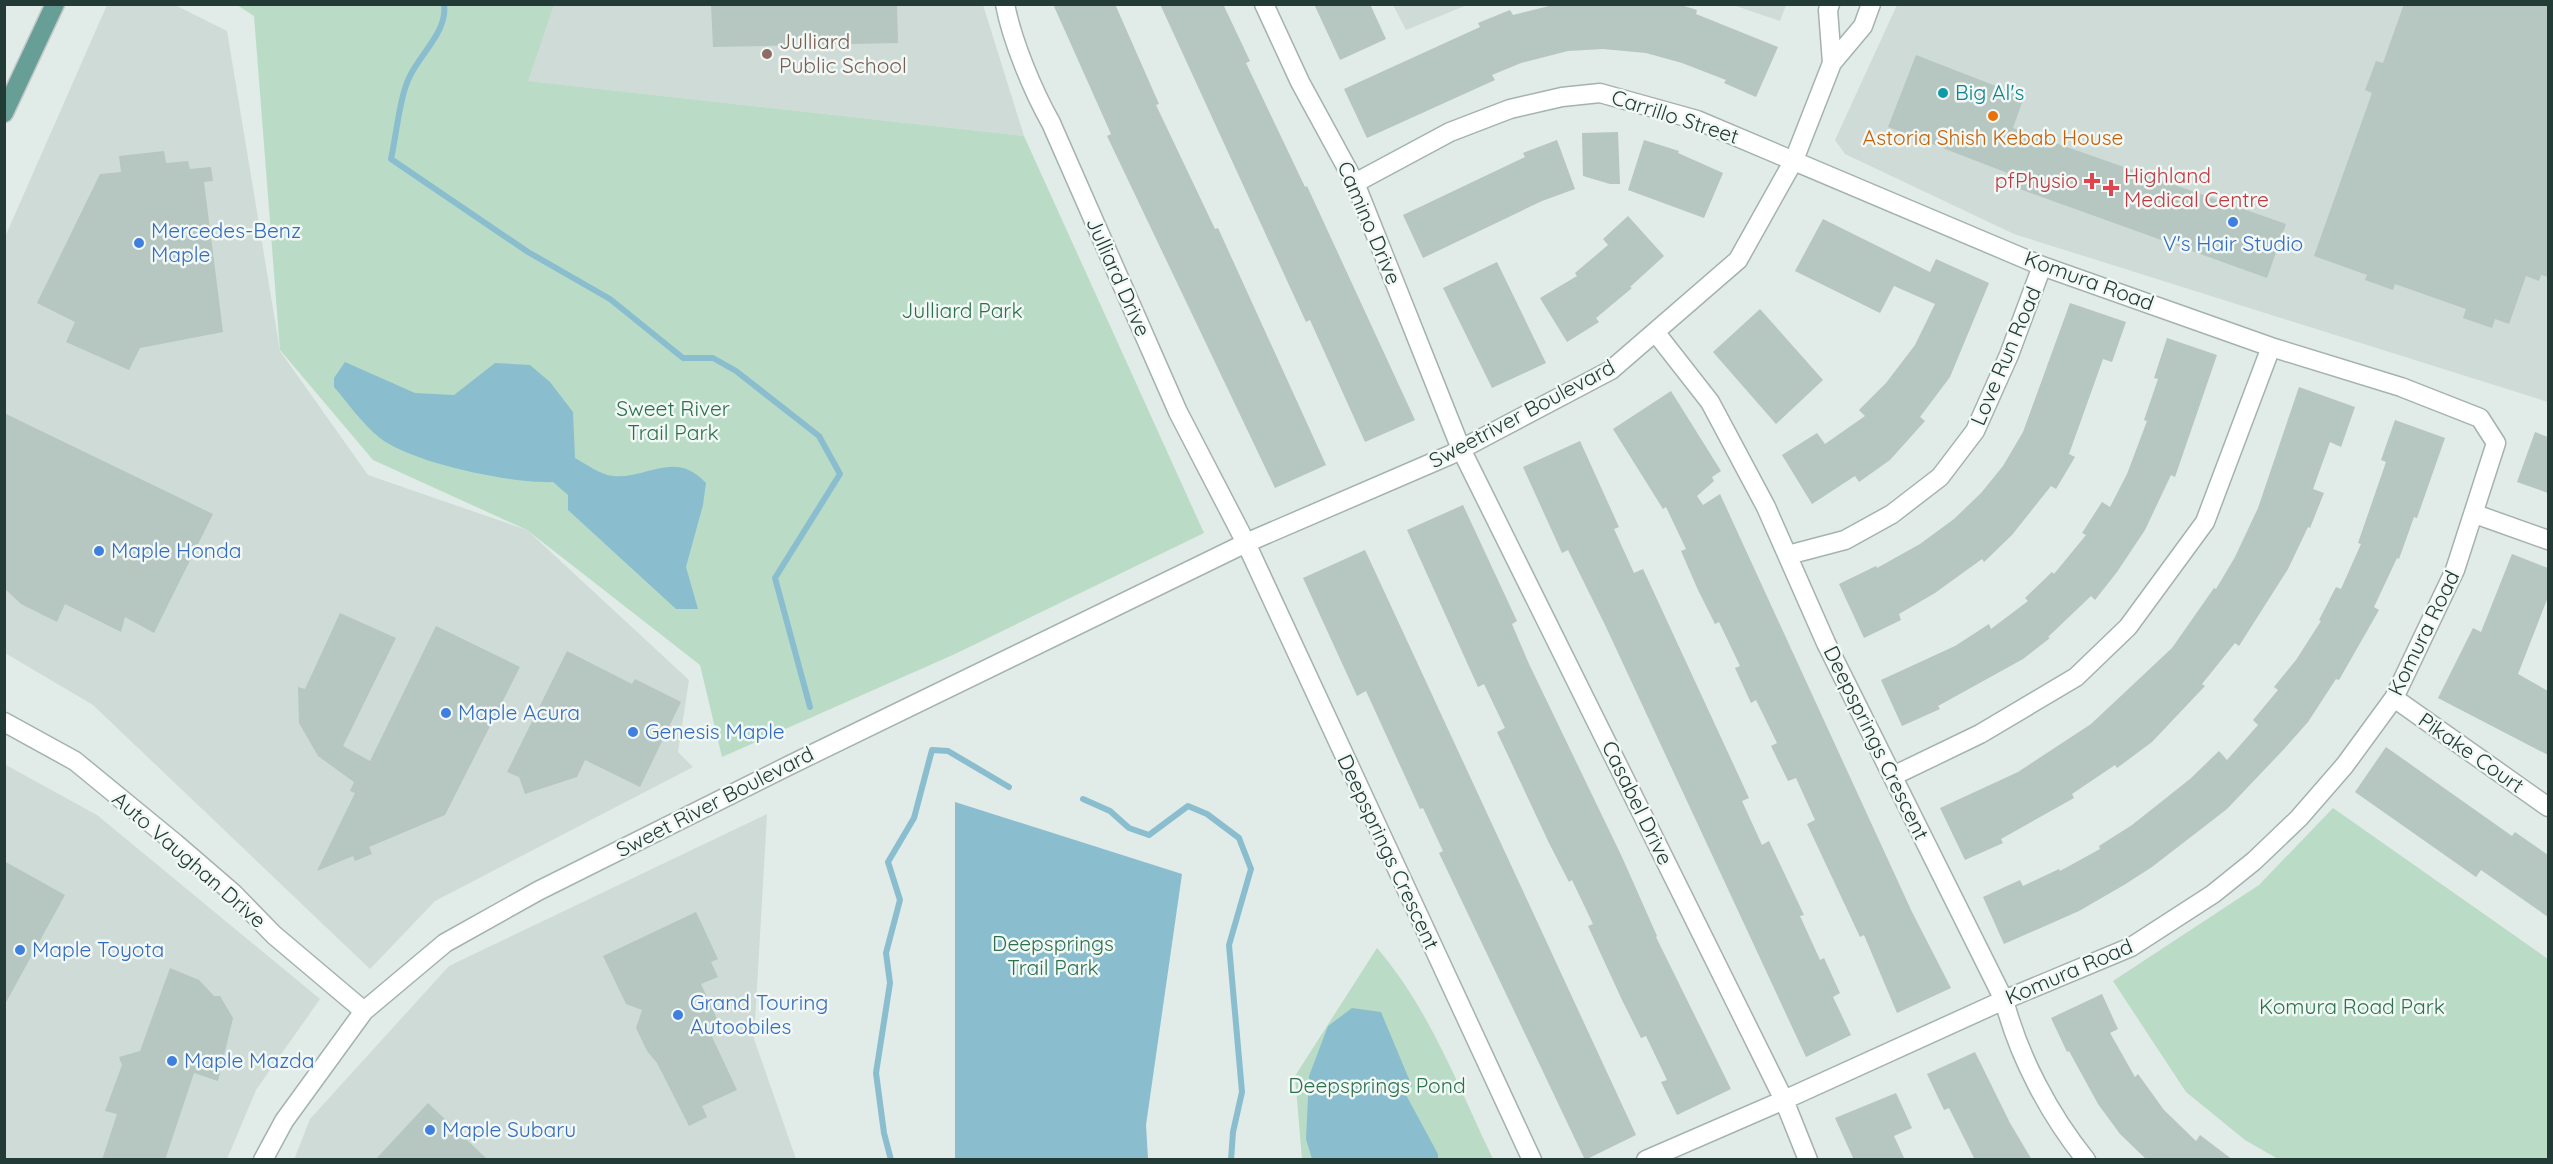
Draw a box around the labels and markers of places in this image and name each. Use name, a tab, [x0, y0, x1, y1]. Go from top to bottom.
place label: Julliard Public School	[779, 28, 907, 78]
marker: Julliard Public School	[760, 47, 774, 61]
place label: Big Al's	[1955, 79, 2024, 105]
marker: Big Al's	[1936, 86, 1950, 100]
marker: Astoria Shish Kebab House	[1986, 109, 2000, 123]
place label: Astoria Shish Kebab House	[1863, 124, 2123, 150]
place label: Highland Medical Centre	[2124, 162, 2269, 212]
place label: pfPhysio	[1995, 167, 2078, 193]
marker: pfPhysio	[2083, 172, 2101, 190]
marker: Highland Medical Centre	[2102, 179, 2120, 197]
marker: V's Hair Studio	[2226, 215, 2240, 229]
place label: Mercedes-Benz Maple	[151, 217, 301, 267]
place label: V's Hair Studio	[2163, 230, 2303, 256]
marker: Mercedes-Benz Maple	[132, 236, 146, 250]
place label: Maple Honda	[111, 537, 241, 563]
marker: Maple Honda	[92, 544, 106, 558]
place label: Maple Acura	[458, 699, 580, 725]
marker: Maple Acura	[439, 706, 453, 720]
place label: Genesis Maple	[645, 718, 785, 744]
marker: Genesis Maple	[626, 725, 640, 739]
place label: Maple Toyota	[32, 936, 164, 962]
marker: Maple Toyota	[13, 943, 27, 957]
place label: Grand Touring Autoobiles	[690, 989, 828, 1039]
marker: Grand Touring Autoobiles	[671, 1008, 685, 1022]
place label: Maple Mazda	[184, 1047, 314, 1073]
marker: Maple Mazda	[165, 1054, 179, 1068]
place label: Maple Subaru	[442, 1116, 576, 1142]
marker: Maple Subaru	[423, 1123, 437, 1137]

